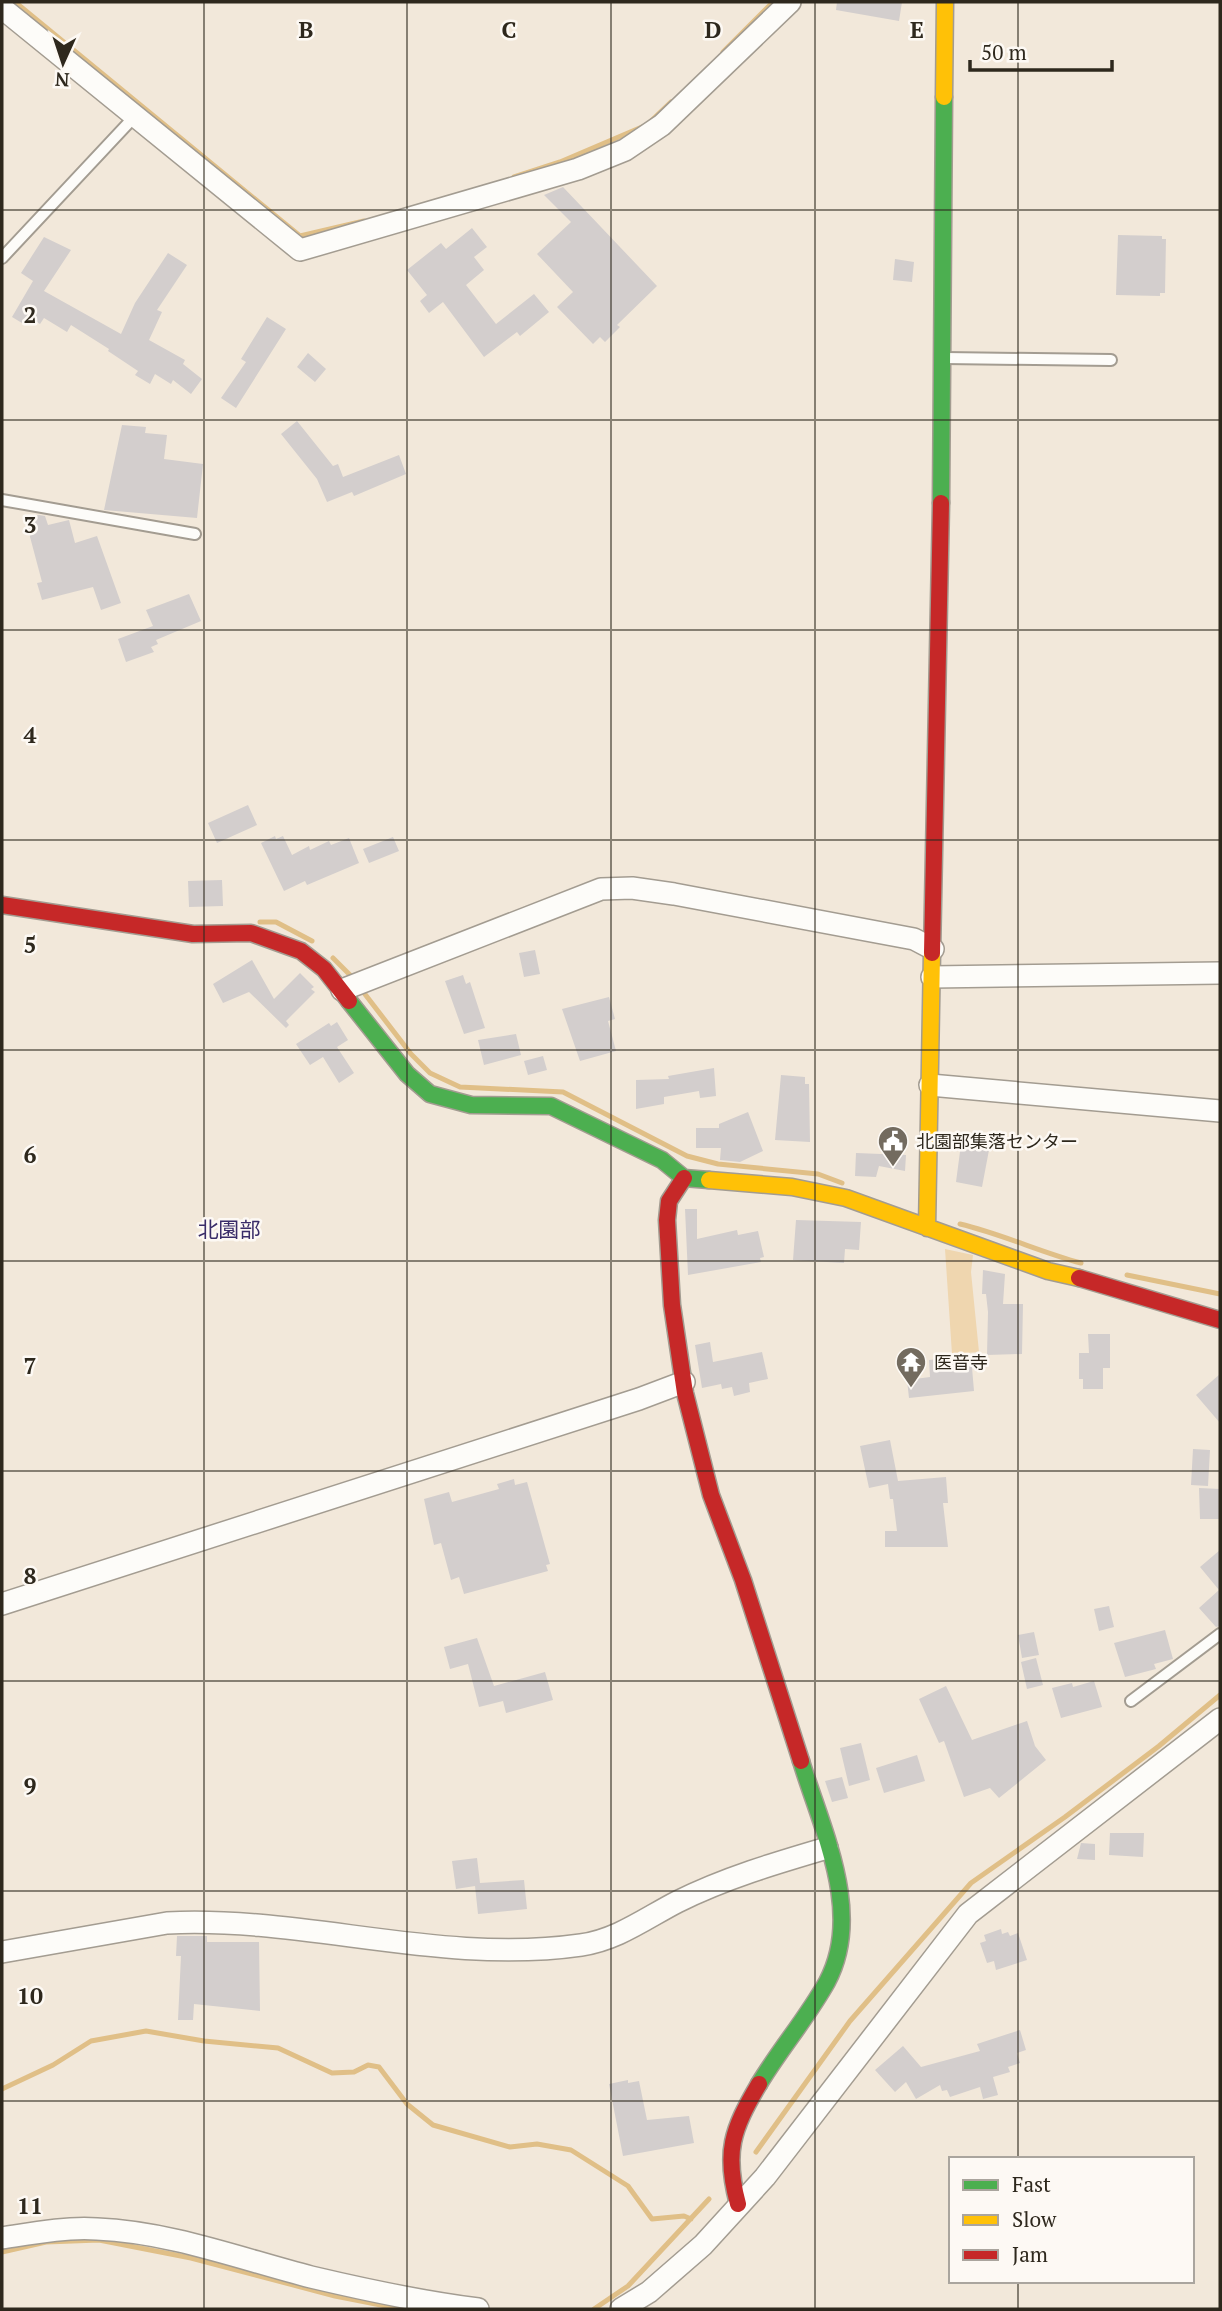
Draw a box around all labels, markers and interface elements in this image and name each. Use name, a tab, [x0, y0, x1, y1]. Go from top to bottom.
text: B	[299, 14, 314, 45]
text: C	[502, 14, 517, 45]
text: D	[705, 14, 722, 45]
text: E	[910, 14, 924, 45]
north arrow	[28, 28, 98, 98]
scale bar	[970, 28, 1112, 72]
text: 50 m	[981, 38, 1027, 66]
text: N	[54, 68, 70, 93]
text: 2	[24, 299, 37, 330]
text: 3	[24, 509, 37, 540]
text: 4	[24, 719, 37, 750]
text: 5	[24, 929, 37, 960]
public building icon: 北園部集落センター	[876, 1124, 910, 1168]
place label: 北園部集落センター	[916, 1129, 1078, 1153]
text: 6	[24, 1139, 37, 1170]
district label: 北園部	[198, 1215, 261, 1243]
temple icon: 医音寺	[894, 1345, 928, 1389]
text: 7	[24, 1350, 37, 1381]
place label: 医音寺	[934, 1350, 988, 1374]
text: 8	[24, 1560, 37, 1591]
text: 9	[24, 1770, 37, 1801]
text: 10	[17, 1980, 43, 2011]
legend	[949, 2157, 1194, 2283]
text: Fast	[1012, 2170, 1051, 2198]
text: 11	[17, 2190, 43, 2221]
text: Slow	[1012, 2205, 1057, 2233]
text: Jam	[1012, 2240, 1048, 2268]

